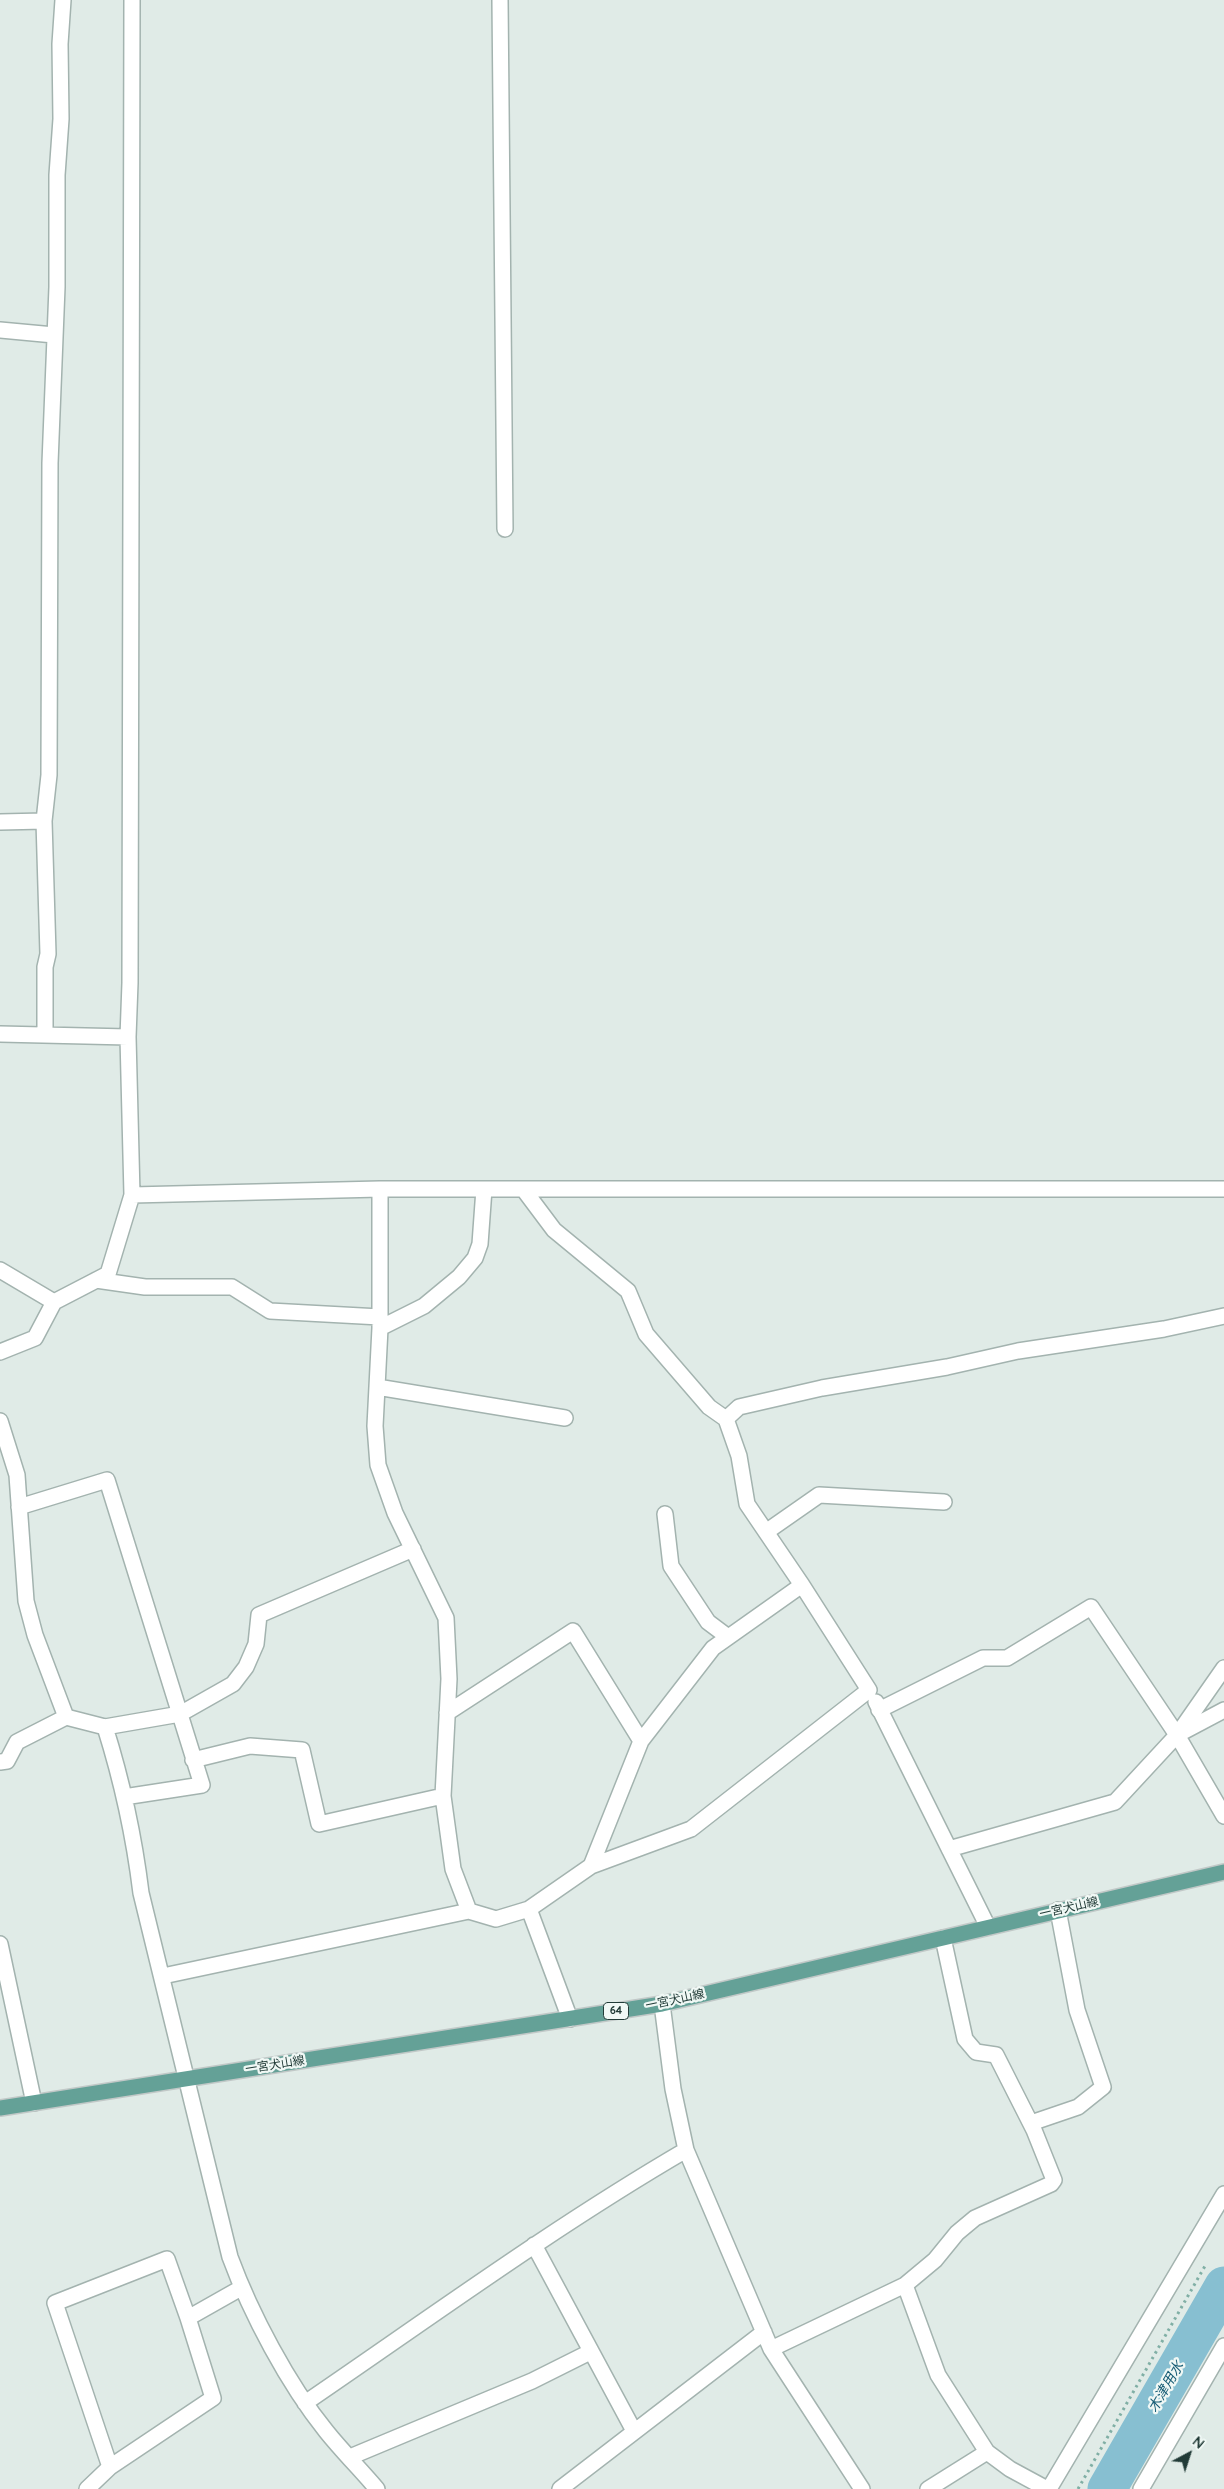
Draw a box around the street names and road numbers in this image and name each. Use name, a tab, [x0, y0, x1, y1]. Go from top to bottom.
street label: 一宮犬山線	[1038, 1894, 1100, 1922]
street label: 一宮犬山線	[644, 1987, 706, 2013]
road number: 64	[604, 2002, 628, 2020]
street label: 一宮犬山線	[244, 2053, 306, 2077]

